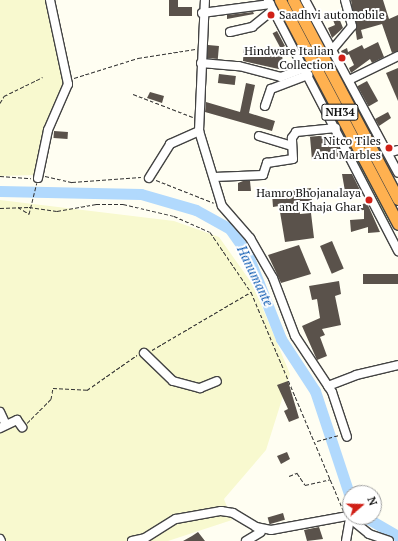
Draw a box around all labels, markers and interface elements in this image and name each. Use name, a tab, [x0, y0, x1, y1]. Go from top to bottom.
place label: Saadhvi automobile	[279, 8, 385, 22]
marker: Saadhvi automobile	[266, 10, 276, 20]
place label: Hindware Italian Collection	[244, 44, 334, 72]
marker: Hindware Italian Collection	[337, 53, 347, 63]
road number: NH34	[321, 103, 359, 121]
place label: Nitco Tiles And Marbles	[314, 134, 381, 162]
marker: Nitco Tiles And Marbles	[384, 143, 394, 153]
place label: Hamro Bhojanalaya and Khaja Ghar	[256, 186, 361, 214]
marker: Hamro Bhojanalaya and Khaja Ghar	[364, 195, 374, 205]
water label: Hanumante	[234, 243, 276, 309]
north arrow	[342, 485, 382, 525]
text: N	[364, 495, 380, 508]

